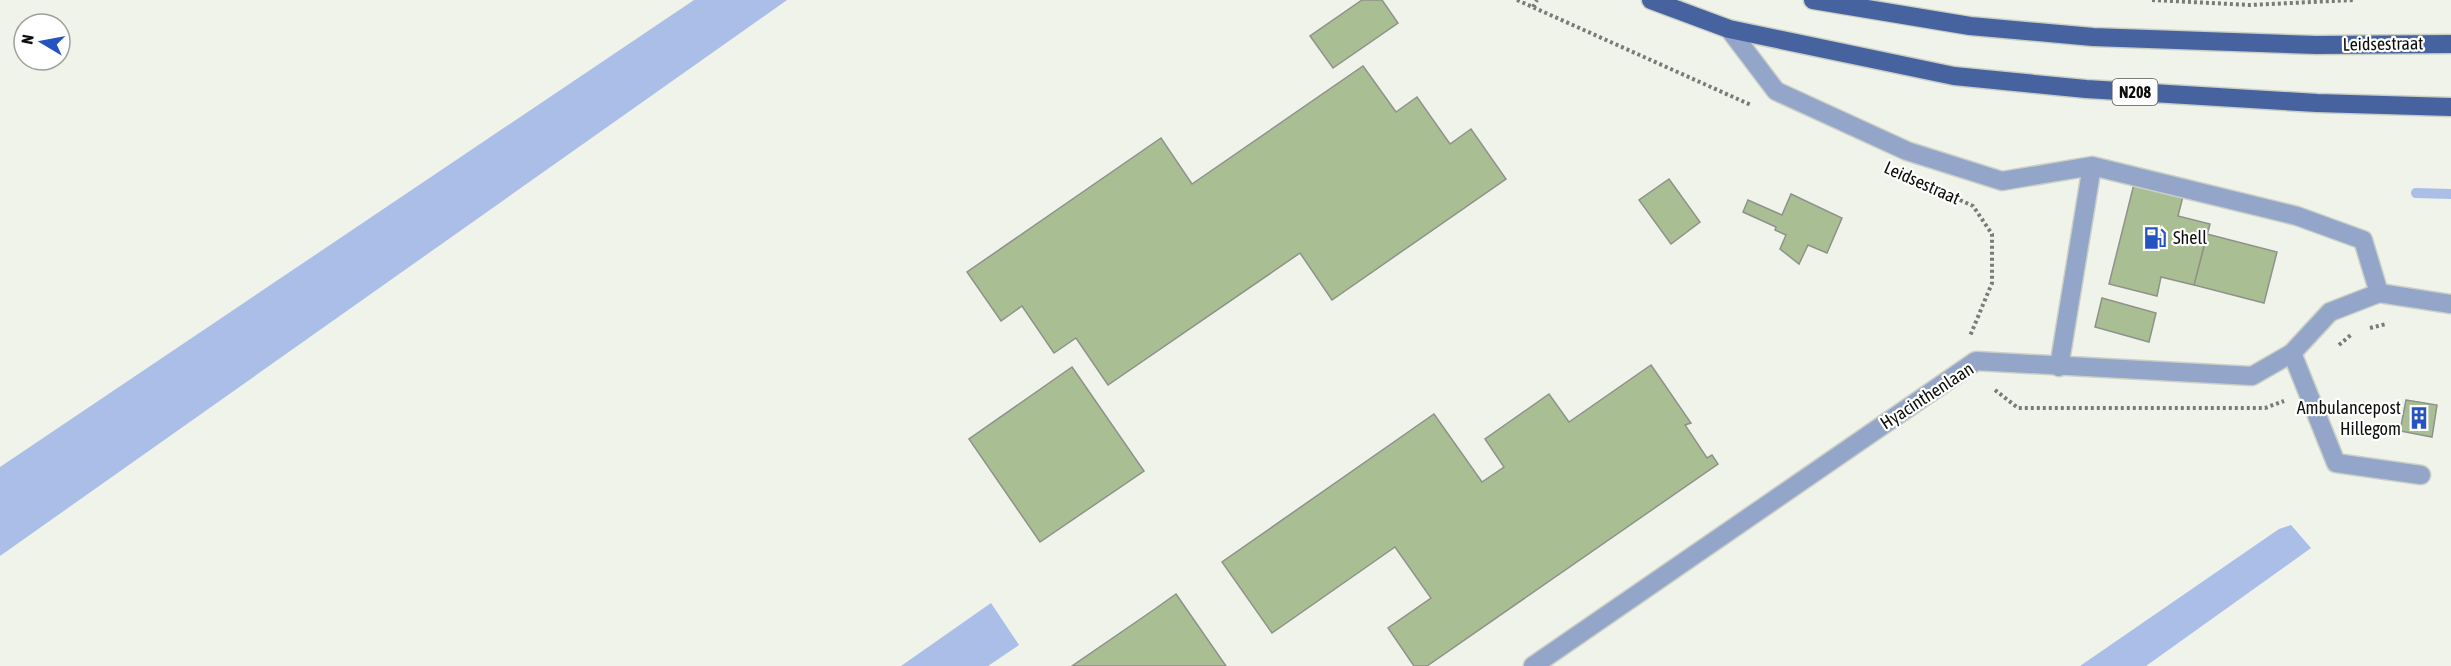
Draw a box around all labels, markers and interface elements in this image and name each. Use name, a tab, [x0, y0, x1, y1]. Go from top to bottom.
north arrow	[12, 12, 72, 72]
street label: Leidsestraat	[2342, 32, 2424, 55]
text: N	[18, 33, 37, 46]
road number: N208	[2112, 79, 2158, 105]
street label: Leidsestraat	[1881, 157, 1963, 209]
fuel station icon: Shell	[2142, 225, 2168, 251]
place label: Shell	[2173, 227, 2207, 248]
street label: Hyacinthenlaan	[1876, 358, 1977, 433]
place label: Ambulancepost Hillegom	[2297, 397, 2401, 439]
building icon: Ambulancepost Hillegom	[2406, 405, 2432, 431]

